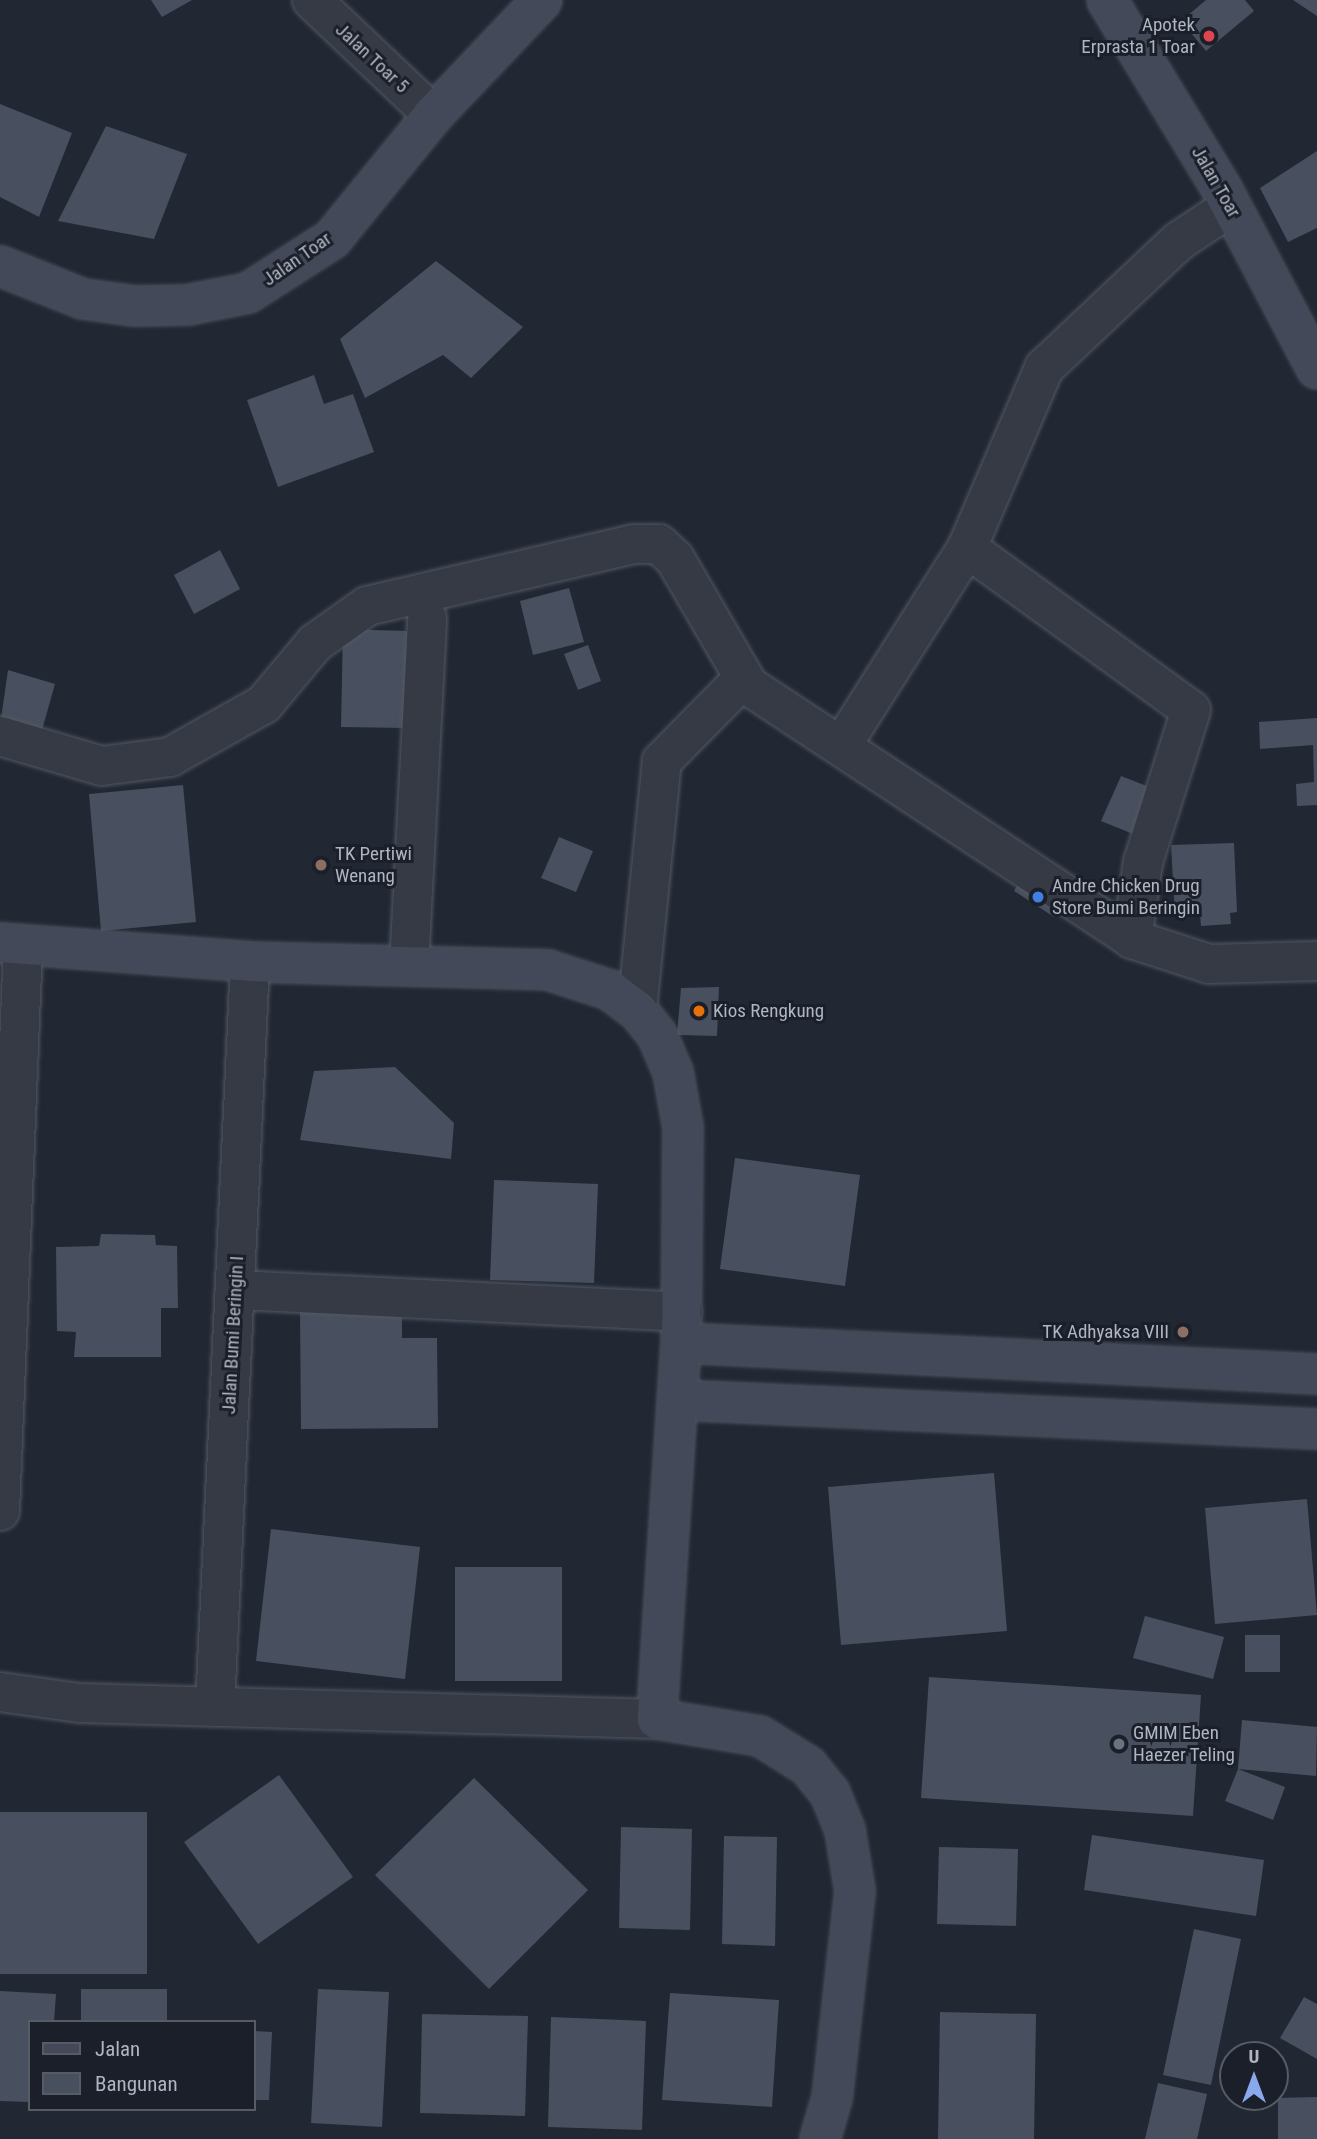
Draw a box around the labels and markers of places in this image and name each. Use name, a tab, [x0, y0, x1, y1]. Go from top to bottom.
place label: Apotek Erprasta 1 Toar	[1081, 14, 1195, 58]
marker: Apotek Erprasta 1 Toar	[1201, 28, 1217, 44]
place label: TK Pertiwi Wenang	[335, 843, 412, 887]
marker: TK Pertiwi Wenang	[313, 857, 329, 873]
place label: Andre Chicken Drug Store Bumi Beringin	[1052, 875, 1200, 919]
marker: Andre Chicken Drug Store Bumi Beringin	[1030, 889, 1046, 905]
place label: Kios Rengkung	[713, 1000, 824, 1022]
marker: Kios Rengkung	[691, 1003, 707, 1019]
place label: TK Adhyaksa VIII	[1042, 1321, 1169, 1343]
marker: TK Adhyaksa VIII	[1175, 1324, 1191, 1340]
place label: GMIM Eben Haezer Teling	[1133, 1722, 1235, 1766]
marker: GMIM Eben Haezer Teling	[1111, 1736, 1127, 1752]

